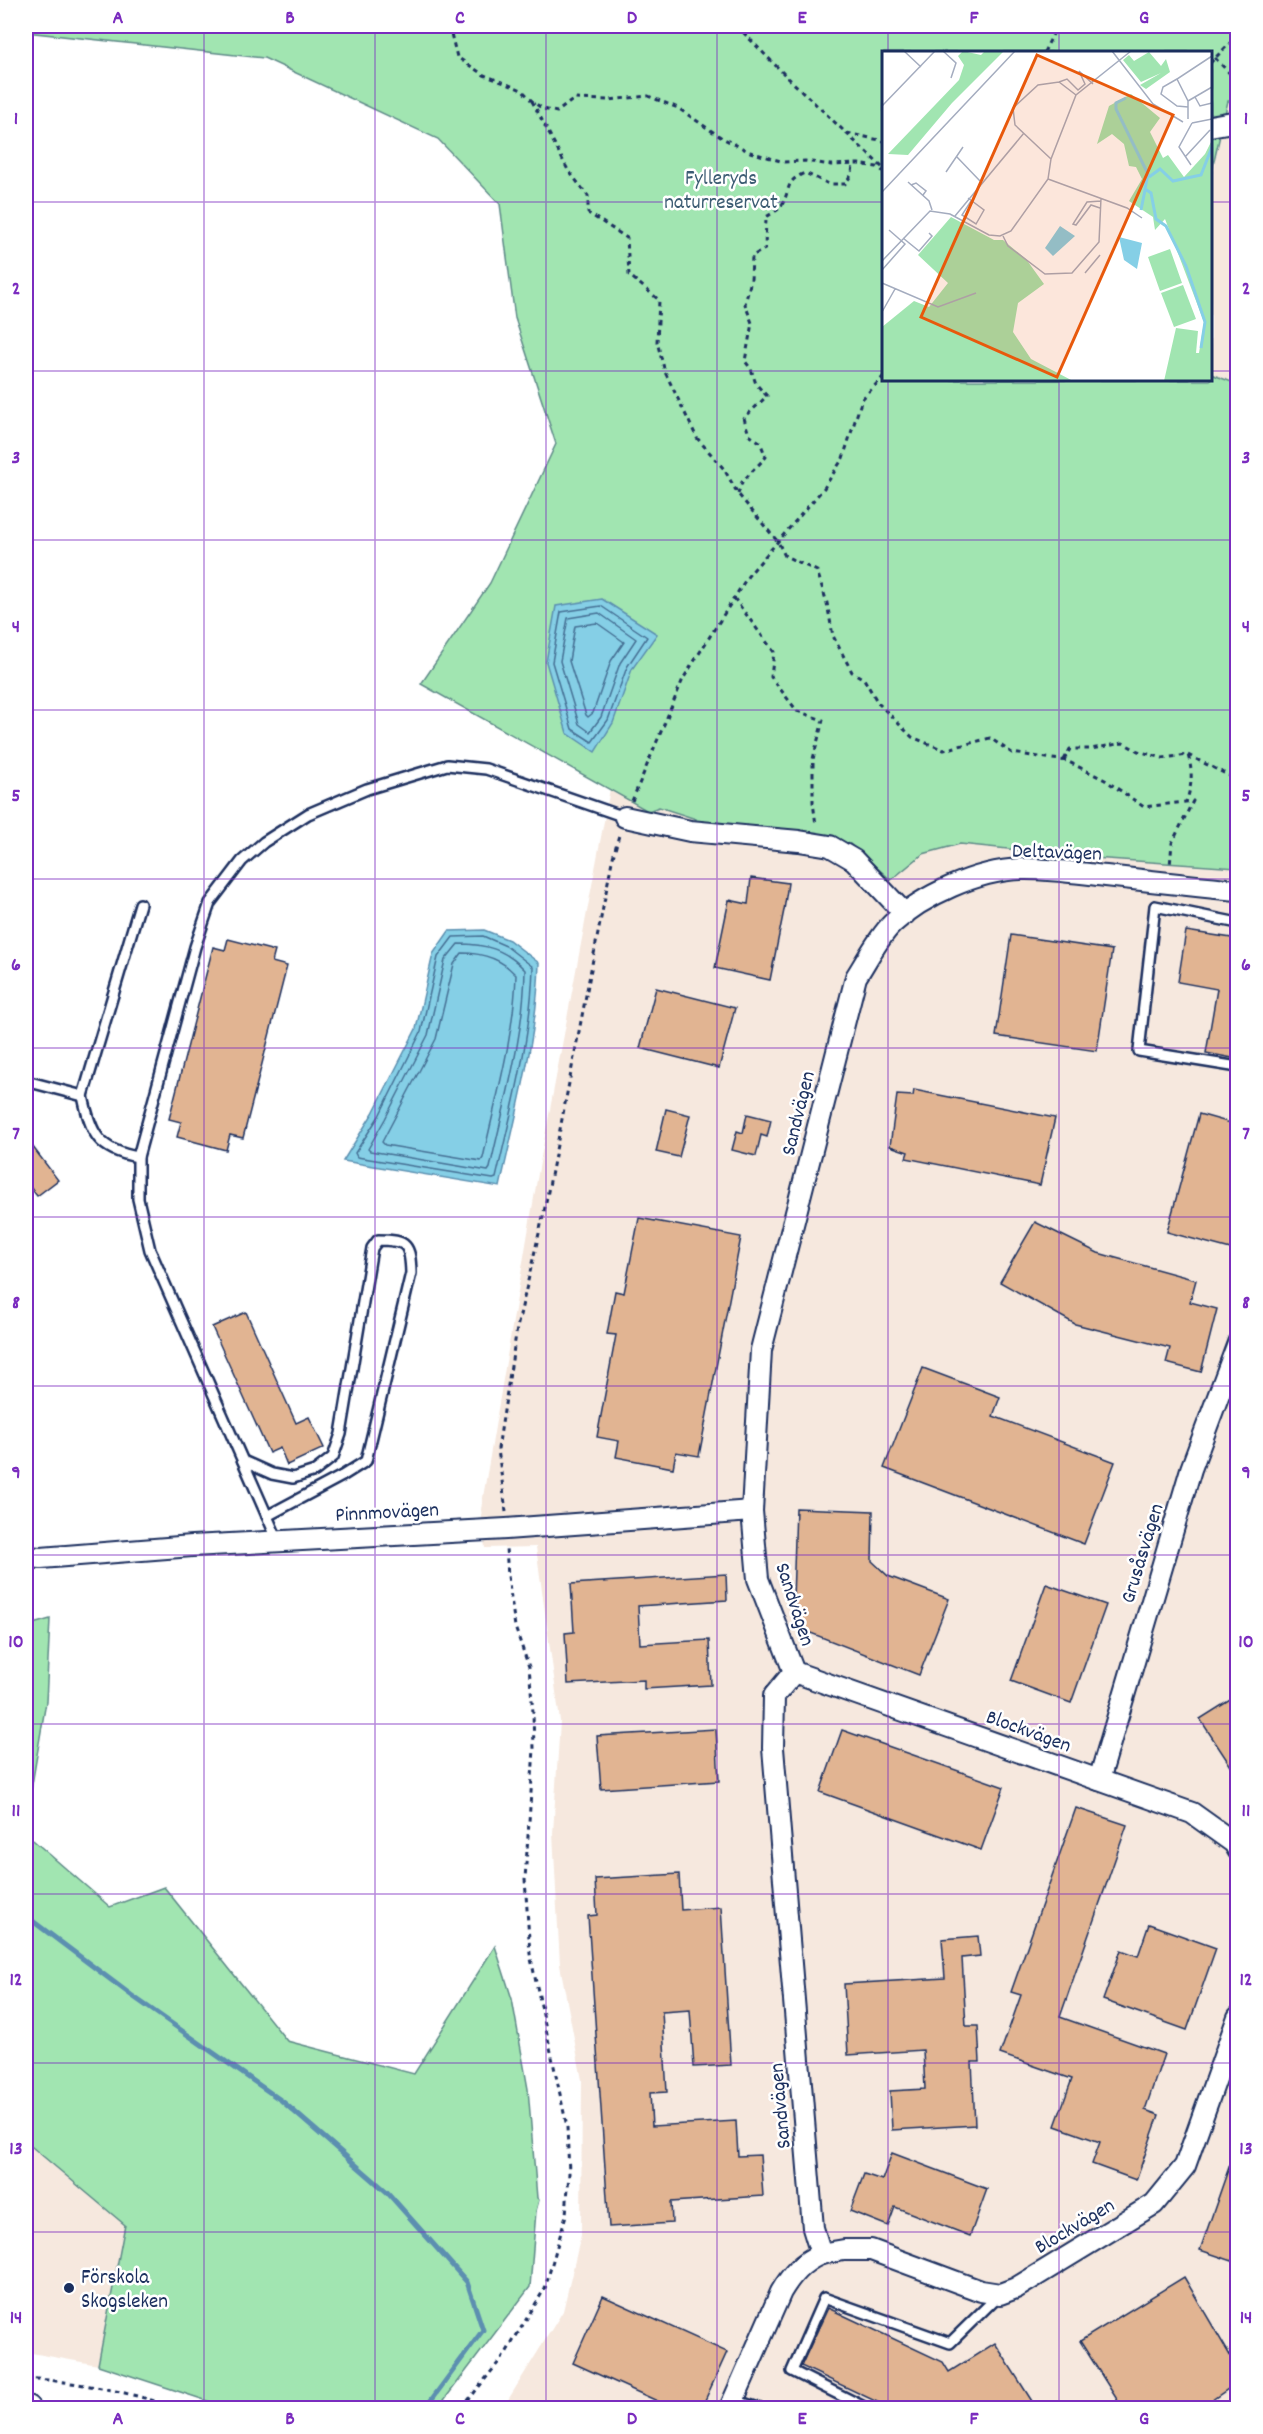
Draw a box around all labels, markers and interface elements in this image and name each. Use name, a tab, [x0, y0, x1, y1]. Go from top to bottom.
text: A	[113, 5, 124, 33]
text: B	[285, 5, 295, 33]
text: C	[455, 5, 465, 33]
text: D	[627, 5, 638, 33]
text: E	[797, 5, 807, 33]
text: F	[970, 5, 980, 33]
text: G	[1139, 5, 1149, 33]
inset map	[882, 51, 1212, 381]
text: 1	[14, 106, 18, 134]
text: 1	[1244, 106, 1248, 134]
park label: Fylleryds naturreservat	[664, 165, 778, 219]
text: 2	[12, 276, 20, 304]
text: 2	[1242, 276, 1250, 304]
text: 3	[12, 445, 20, 473]
text: 3	[1242, 445, 1250, 473]
text: 4	[12, 614, 20, 642]
text: 4	[1242, 614, 1250, 642]
text: 5	[11, 783, 21, 811]
text: 5	[1241, 783, 1251, 811]
street label: Deltavägen	[1011, 837, 1102, 871]
text: 6	[11, 952, 21, 980]
text: 6	[1241, 952, 1251, 980]
street label: Sandvägen	[775, 1068, 825, 1159]
text: 7	[12, 1121, 20, 1149]
text: 7	[1242, 1121, 1250, 1149]
text: 8	[12, 1290, 20, 1318]
text: 8	[1242, 1290, 1250, 1318]
text: 9	[11, 1460, 21, 1488]
text: 9	[1241, 1460, 1251, 1488]
street label: Pinnmovägen	[334, 1496, 440, 1532]
street label: Grusåsvägen	[1114, 1500, 1173, 1608]
street label: Sandvägen	[766, 1559, 821, 1650]
text: 10	[8, 1629, 24, 1657]
text: 10	[1238, 1629, 1254, 1657]
street label: Blockvägen	[981, 1704, 1075, 1762]
text: 11	[12, 1798, 20, 1826]
text: 11	[1242, 1798, 1250, 1826]
text: 12	[9, 1967, 23, 1995]
text: 12	[1239, 1967, 1253, 1995]
street label: Sandvägen	[763, 2062, 801, 2150]
text: 13	[9, 2136, 23, 2164]
text: 13	[1239, 2136, 1253, 2164]
street label: Blockvägen	[1030, 2192, 1121, 2263]
place label: Förskola Skogsleken	[81, 2264, 168, 2318]
marker: Förskola Skogsleken	[62, 2281, 76, 2295]
text: 14	[10, 2305, 22, 2333]
text: 14	[1240, 2305, 1252, 2333]
text: A	[113, 2406, 124, 2434]
text: B	[285, 2406, 295, 2434]
text: C	[455, 2406, 465, 2434]
text: D	[627, 2406, 638, 2434]
text: E	[797, 2406, 807, 2434]
text: F	[970, 2406, 980, 2434]
text: G	[1139, 2406, 1149, 2434]

